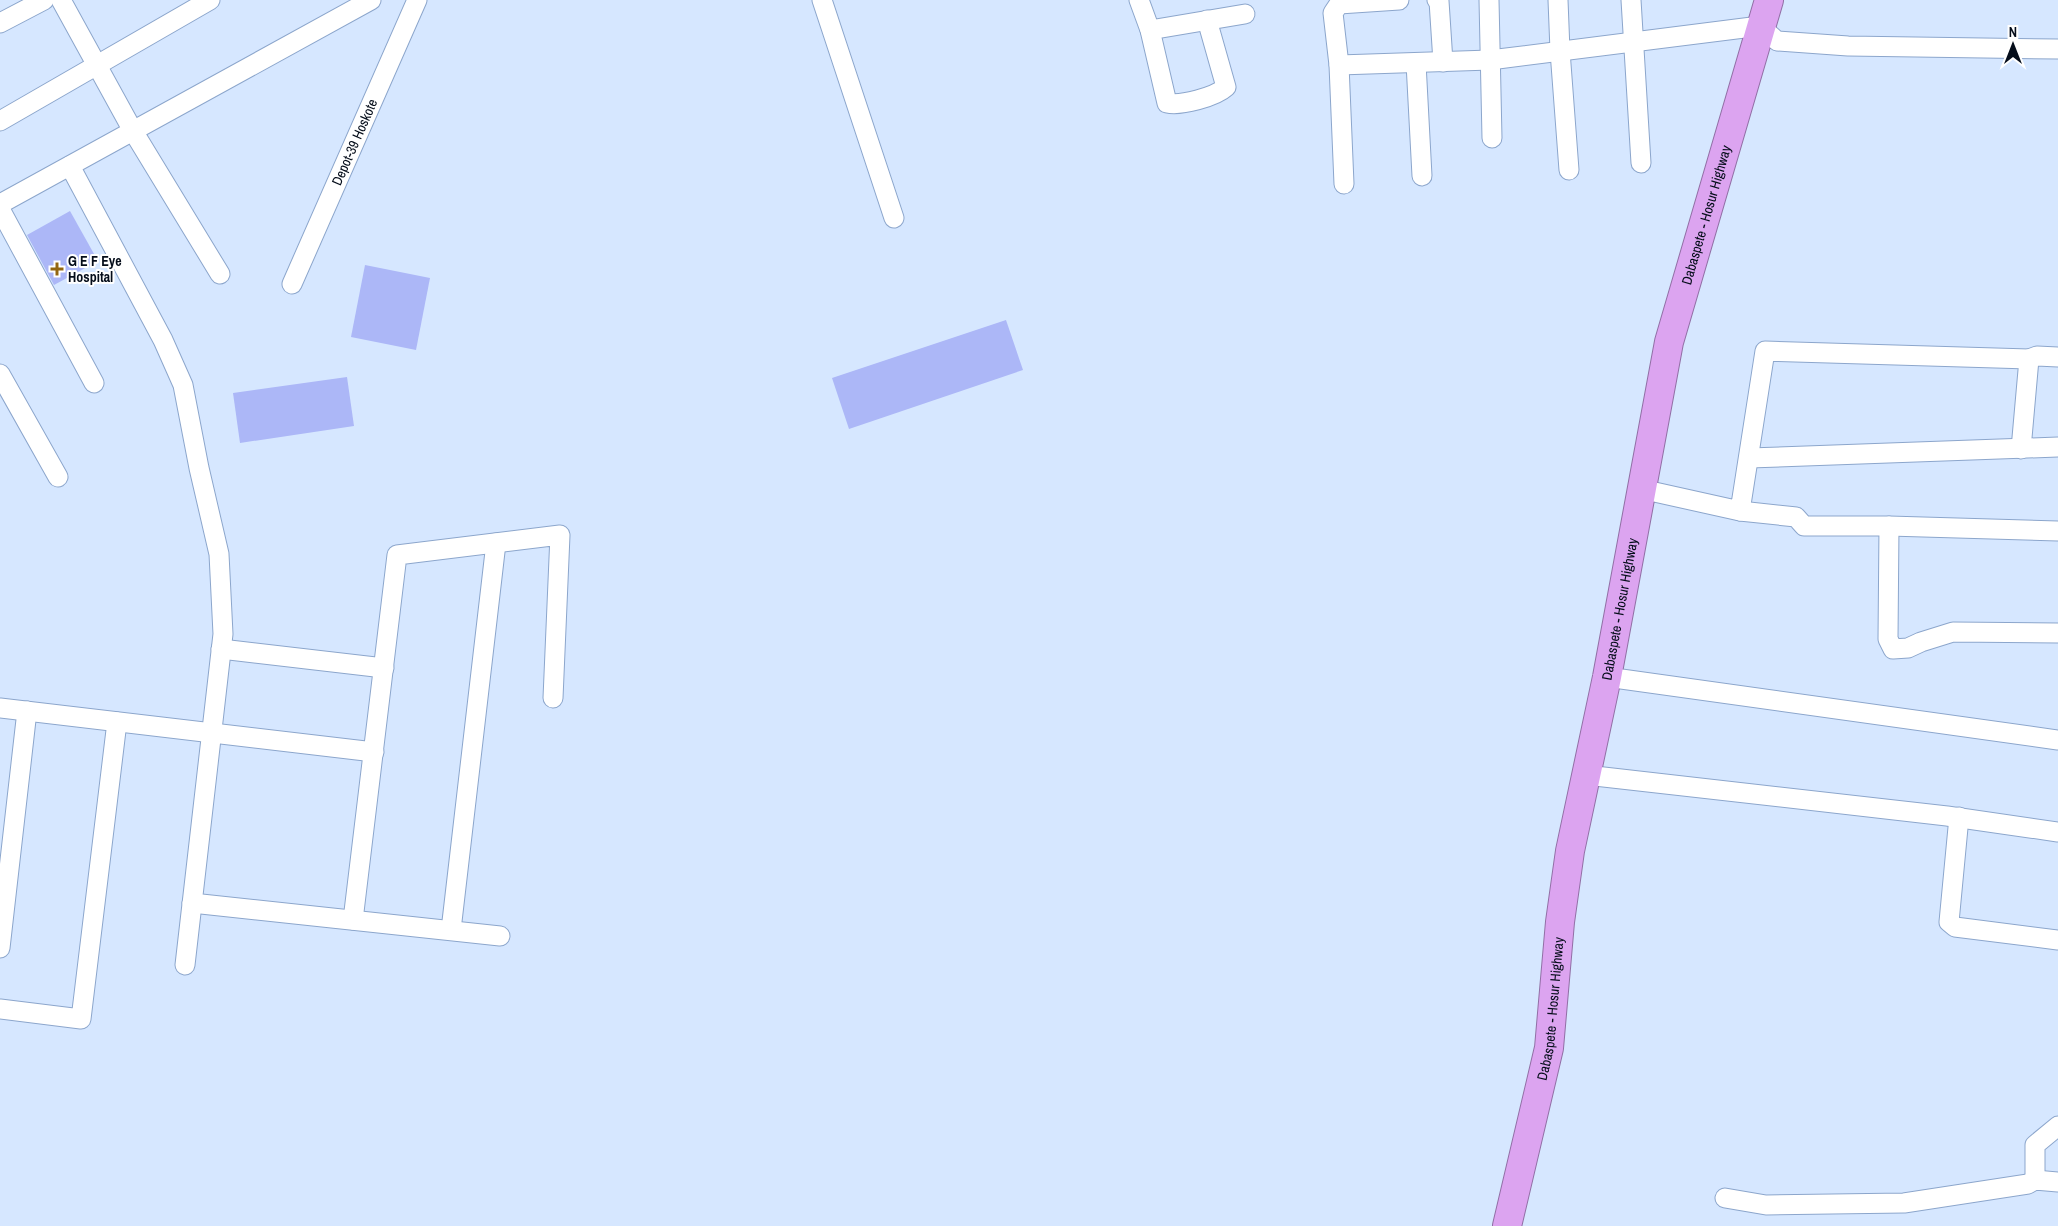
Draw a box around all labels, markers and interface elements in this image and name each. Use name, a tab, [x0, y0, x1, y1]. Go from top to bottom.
north arrow	[1988, 20, 2038, 70]
text: N	[2009, 23, 2017, 41]
street label: Depot-39 Hoskote	[328, 96, 381, 188]
street label: Dabaspete - Hosur Highway	[1677, 143, 1735, 287]
place label: G E F Eye Hospital	[68, 252, 122, 286]
marker: G E F Eye Hospital	[50, 262, 64, 276]
street label: Dabaspete - Hosur Highway	[1598, 536, 1642, 682]
street label: Dabaspete - Hosur Highway	[1533, 936, 1568, 1082]

